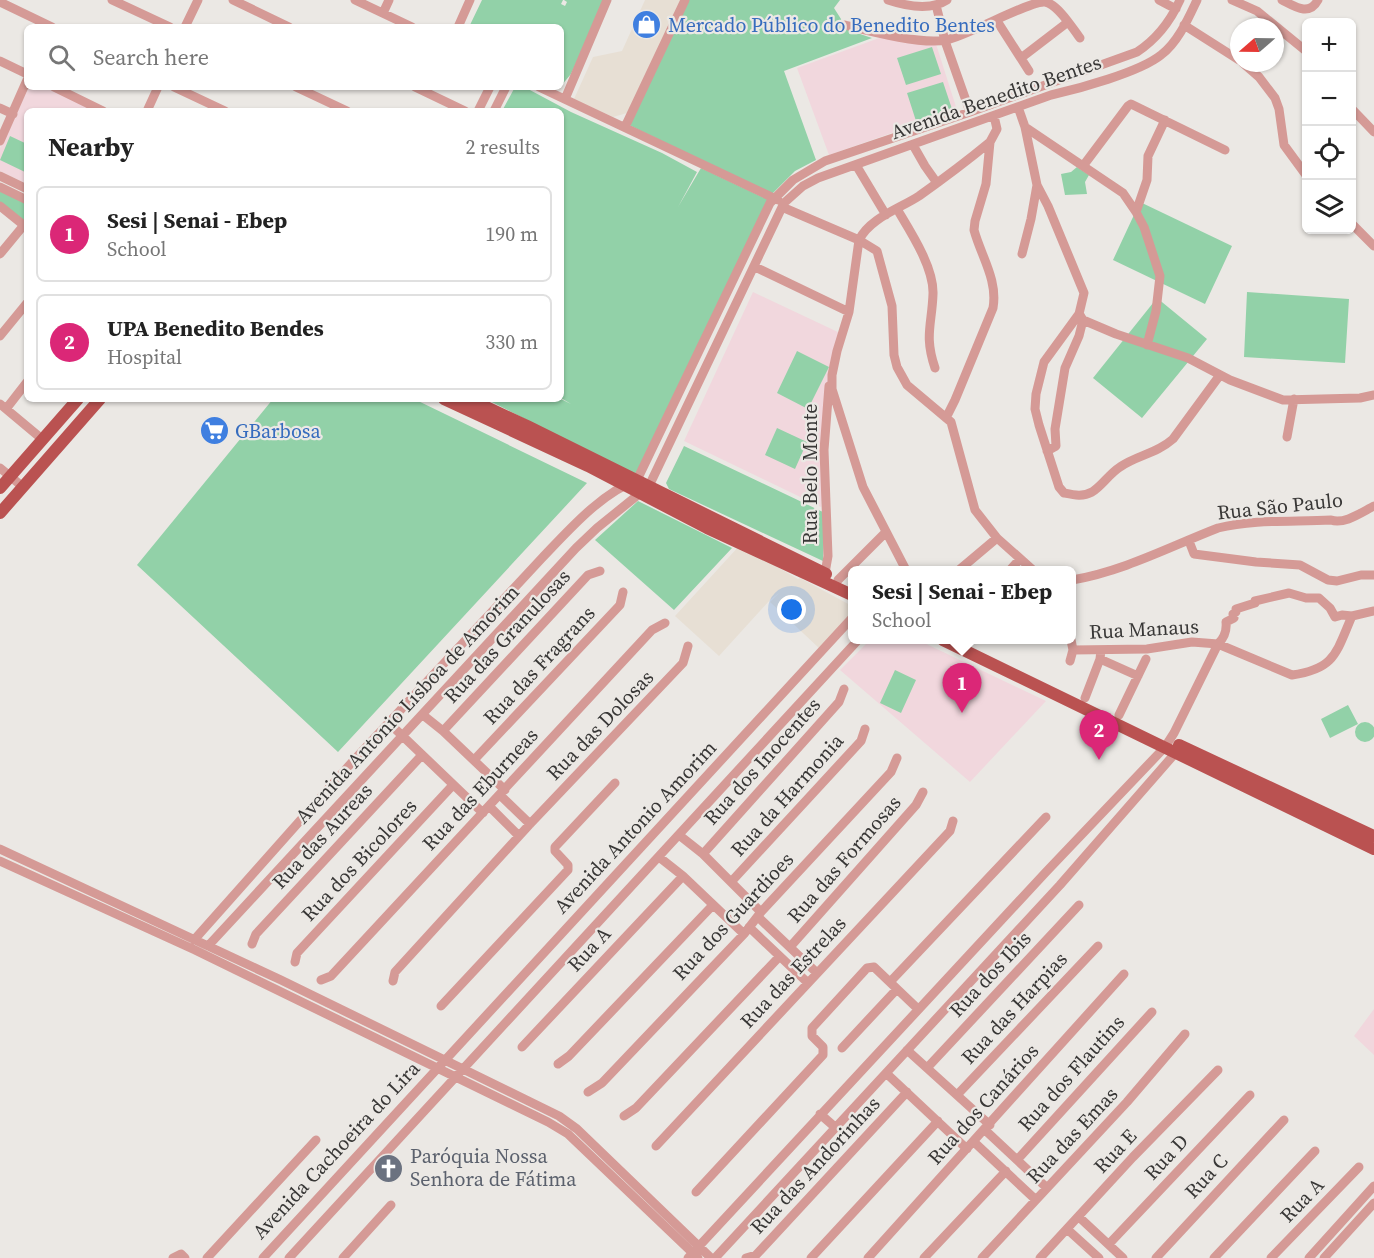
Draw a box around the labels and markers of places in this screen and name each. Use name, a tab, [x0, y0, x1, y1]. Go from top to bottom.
shop icon: Mercado Público do Benedito Bentes	[631, 9, 663, 41]
place label: Mercado Público do Benedito Bentes	[668, 11, 995, 39]
supermarket icon: GBarbosa	[198, 415, 230, 447]
place label: GBarbosa	[235, 417, 322, 445]
pin: 1	[942, 664, 982, 713]
pin: 2	[1080, 710, 1118, 760]
place label: Paróquia Nossa Senhora de Fátima	[410, 1142, 577, 1193]
church icon: Paróquia Nossa Senhora de Fátima	[373, 1152, 405, 1184]

